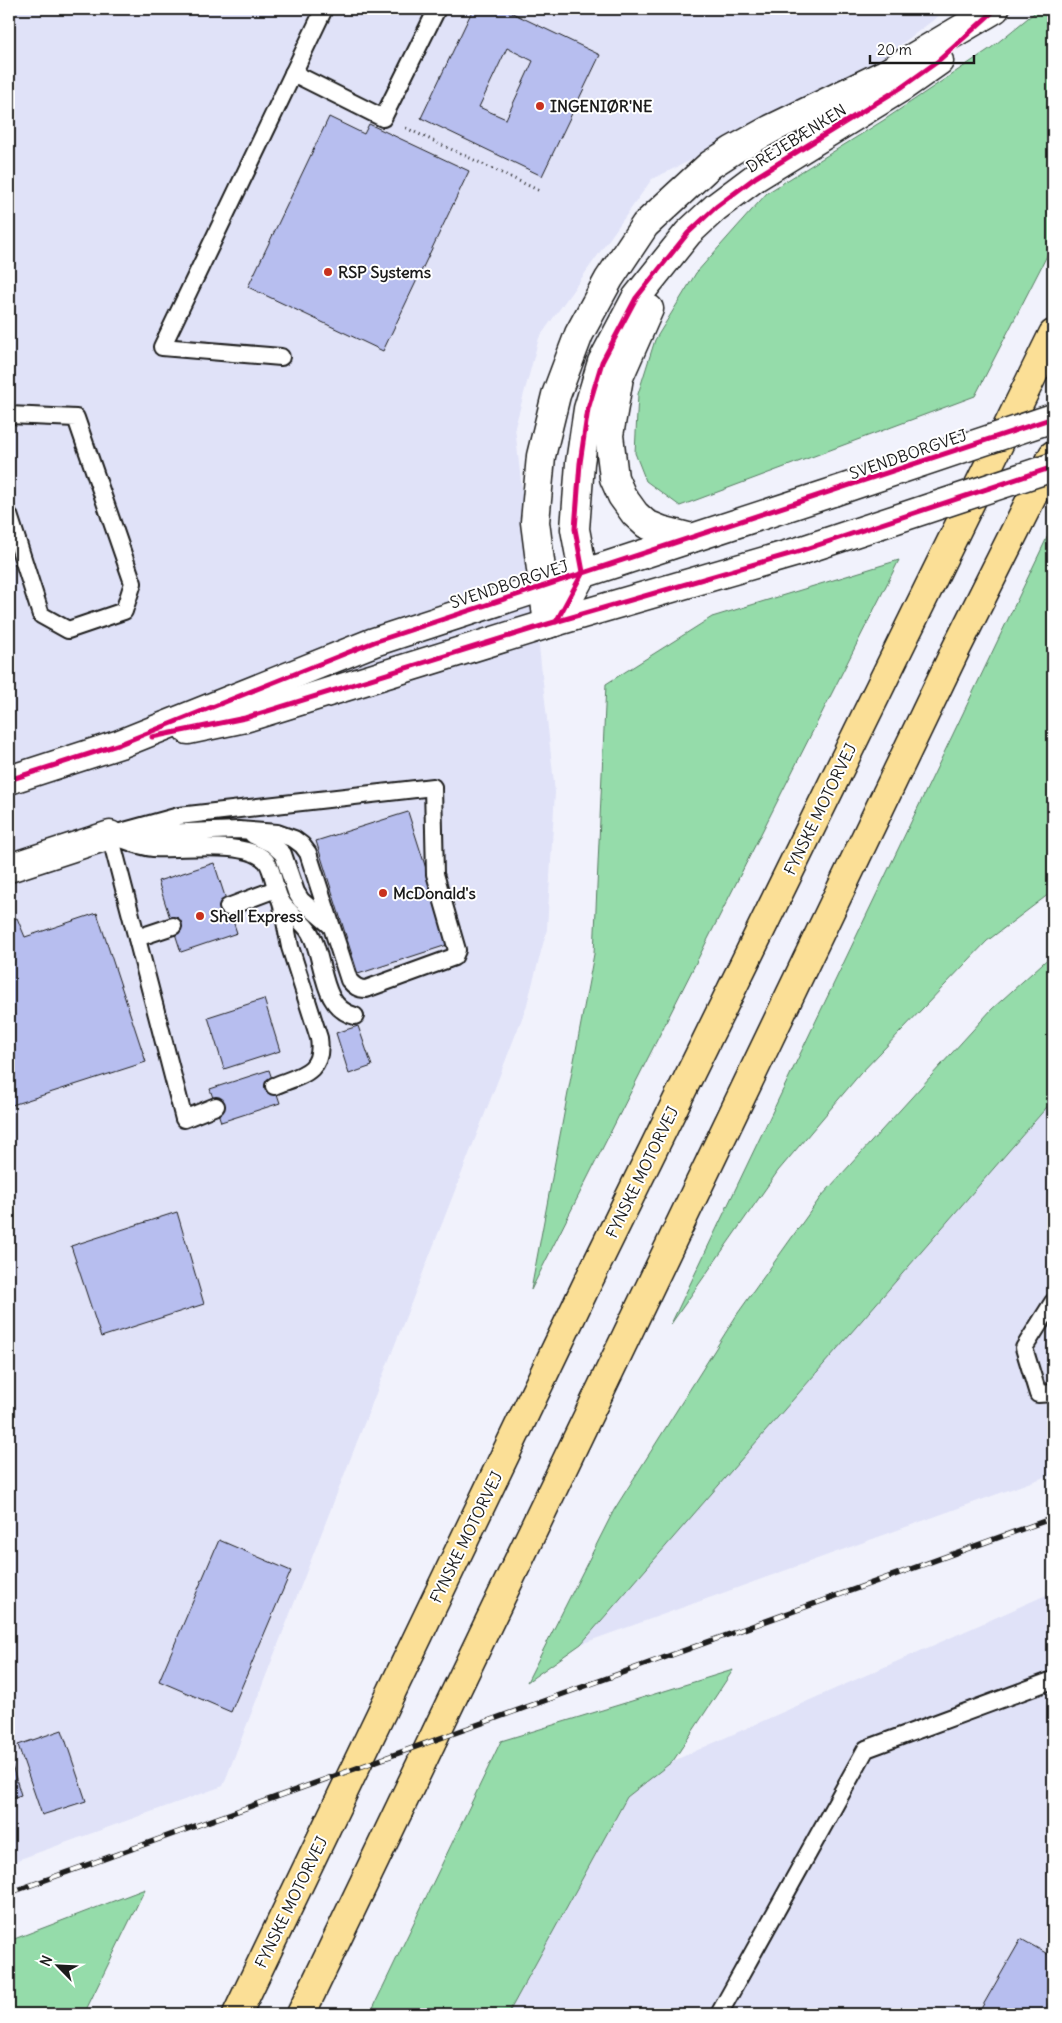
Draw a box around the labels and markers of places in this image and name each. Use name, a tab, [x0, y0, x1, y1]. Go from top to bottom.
place label: INGENIØR'NE	[550, 96, 653, 116]
marker: INGENIØR'NE	[534, 100, 546, 112]
place label: RSP Systems	[338, 262, 431, 283]
marker: RSP Systems	[322, 266, 334, 278]
place label: McDonald's	[393, 883, 476, 903]
marker: McDonald's	[377, 887, 389, 899]
place label: Shell Express	[210, 906, 303, 927]
marker: Shell Express	[194, 910, 206, 922]

